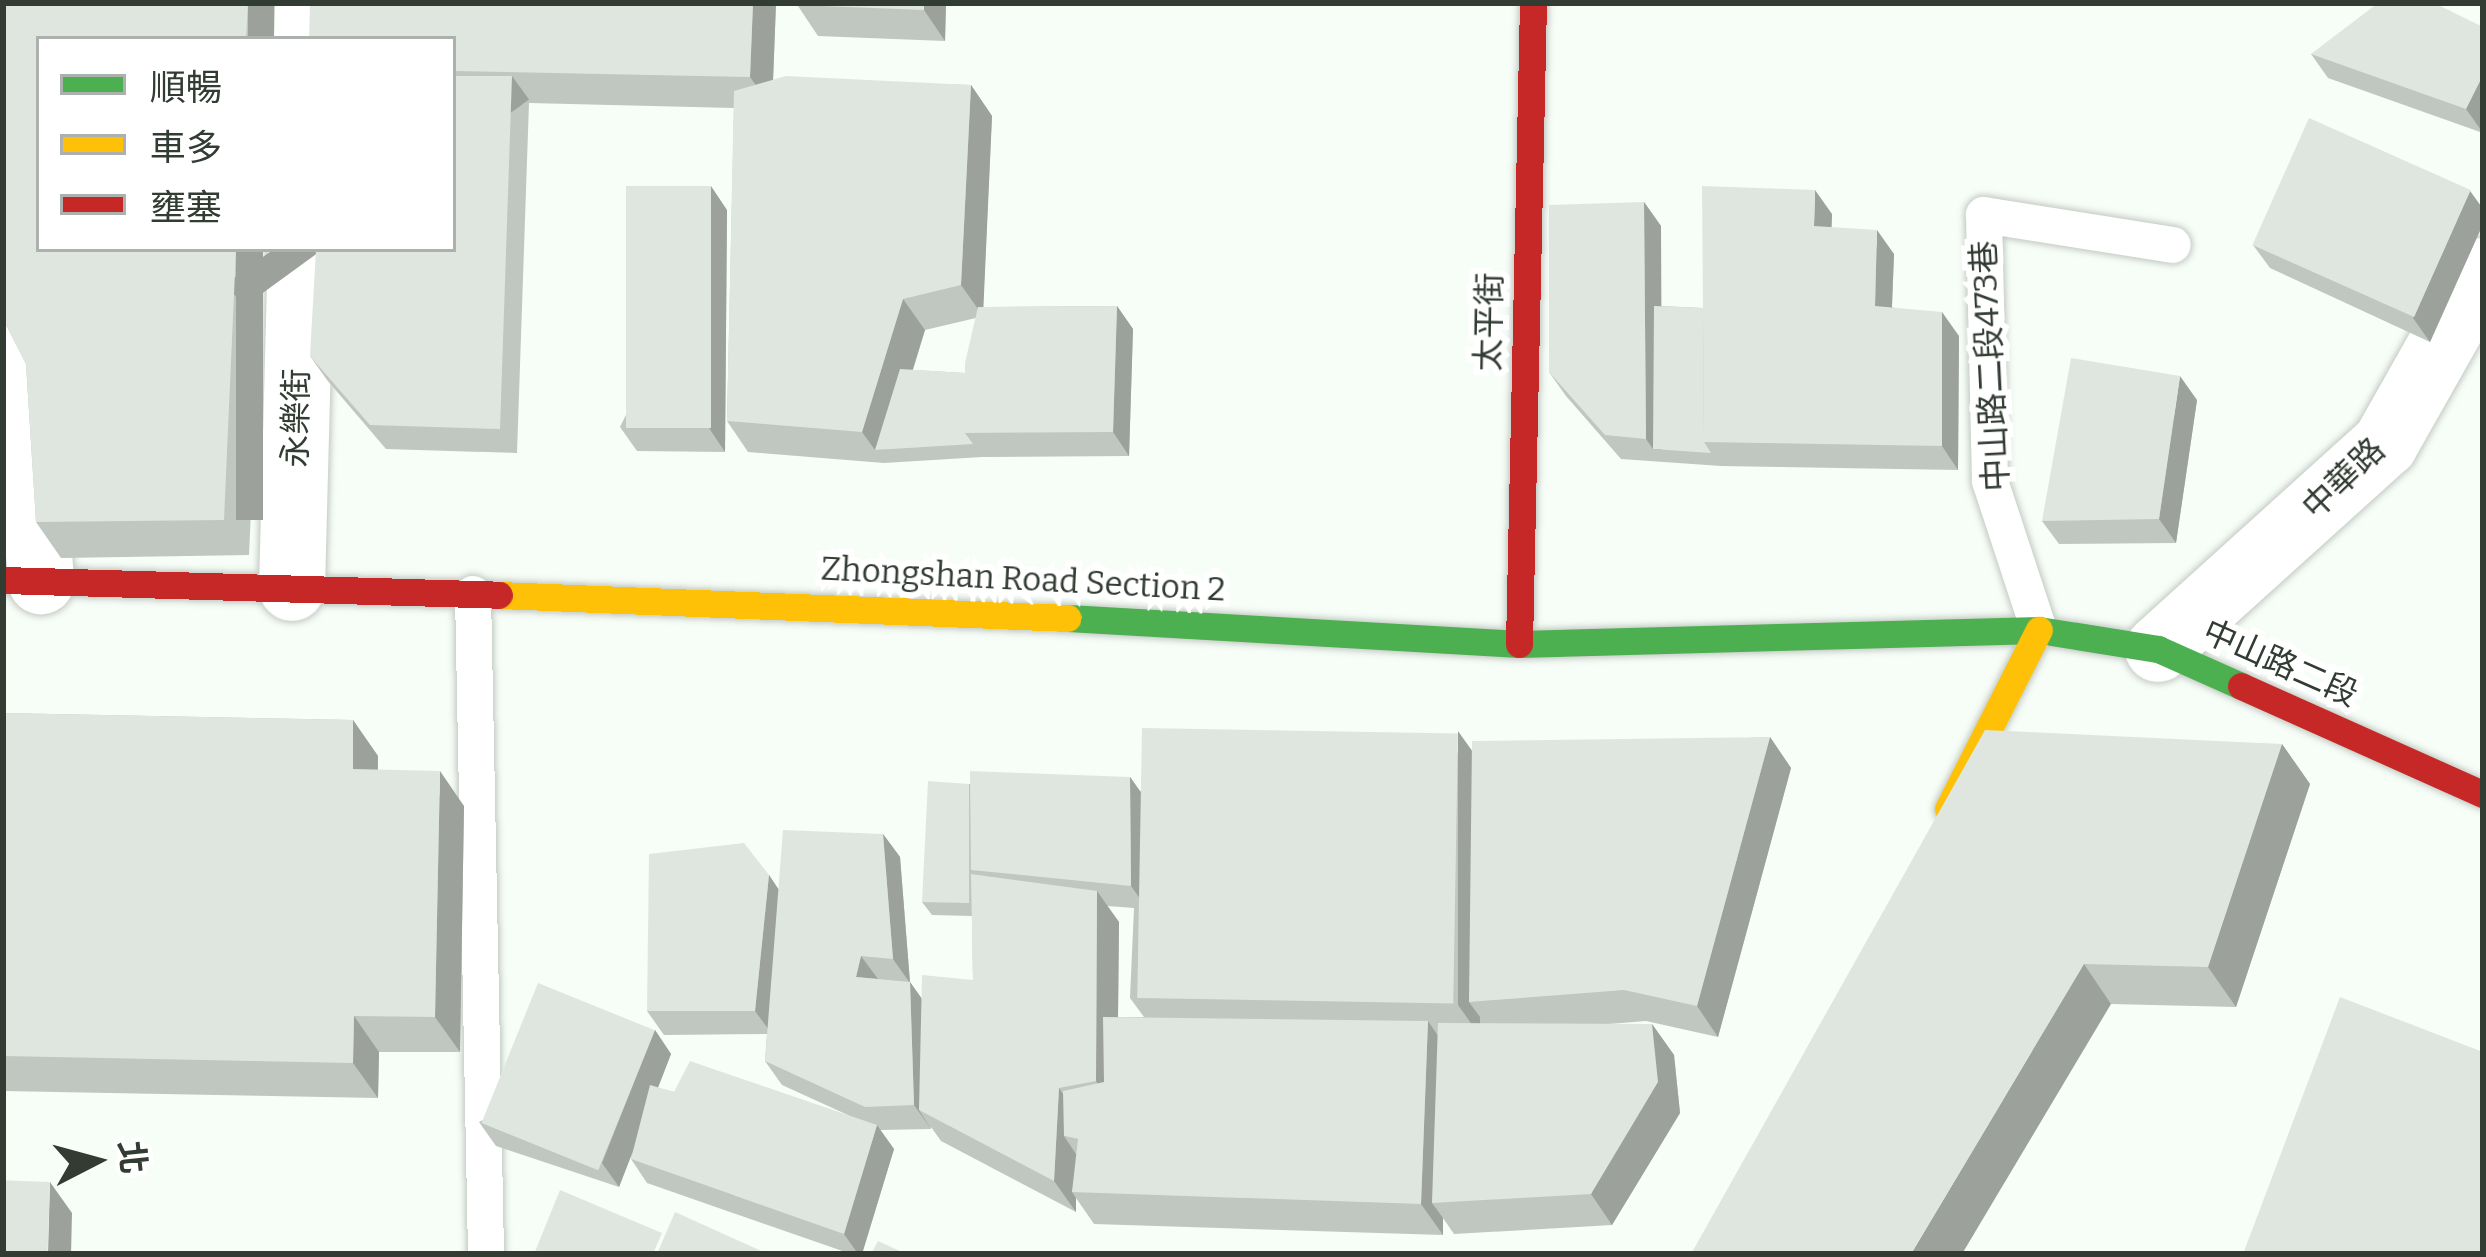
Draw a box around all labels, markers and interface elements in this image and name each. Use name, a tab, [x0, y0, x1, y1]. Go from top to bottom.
legend	[36, 36, 456, 252]
text: 順暢	[150, 66, 222, 110]
text: 車多	[150, 126, 222, 170]
text: 壅塞	[150, 186, 222, 230]
street label: 中山路二段473巷	[1965, 239, 2017, 493]
street label: 太平街	[1469, 272, 1511, 372]
street label: 永樂街	[276, 368, 318, 468]
street label: 中華路	[2295, 430, 2393, 528]
street label: Zhongshan Road Section 2	[820, 550, 1226, 610]
street label: 中山路二段	[2197, 612, 2363, 716]
north arrow	[36, 1101, 156, 1221]
text: 北	[110, 1139, 153, 1176]

